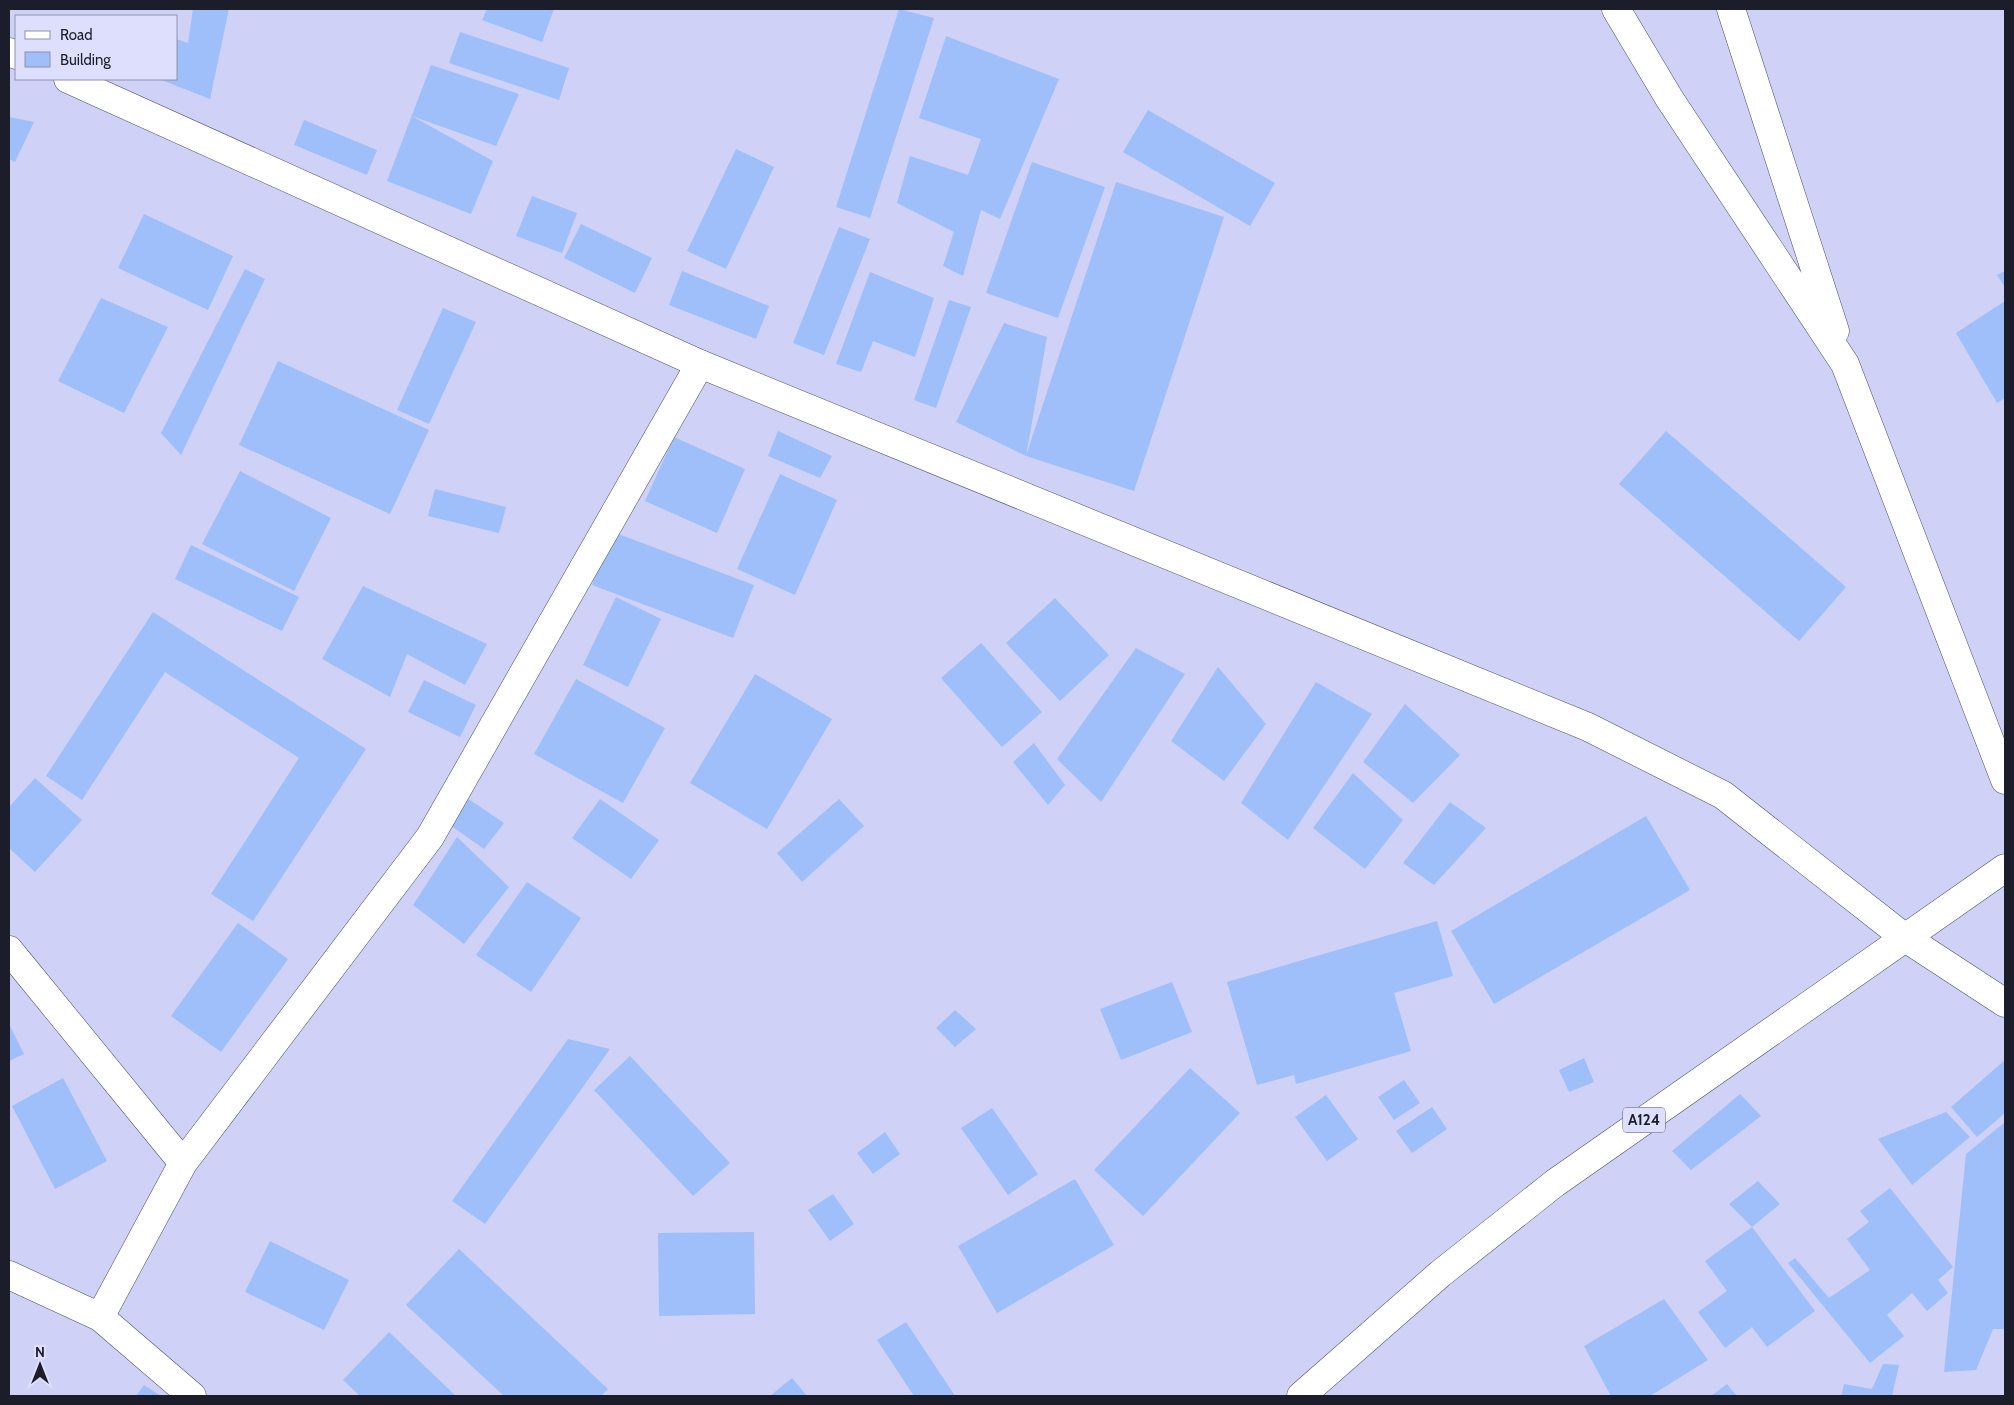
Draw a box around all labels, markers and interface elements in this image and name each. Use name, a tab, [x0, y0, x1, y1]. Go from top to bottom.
legend	[15, 15, 178, 80]
text: Road	[60, 26, 93, 44]
text: Building	[60, 51, 111, 69]
road number: A124	[1623, 1108, 1665, 1132]
north arrow	[15, 1340, 65, 1390]
text: N	[35, 1343, 45, 1361]

